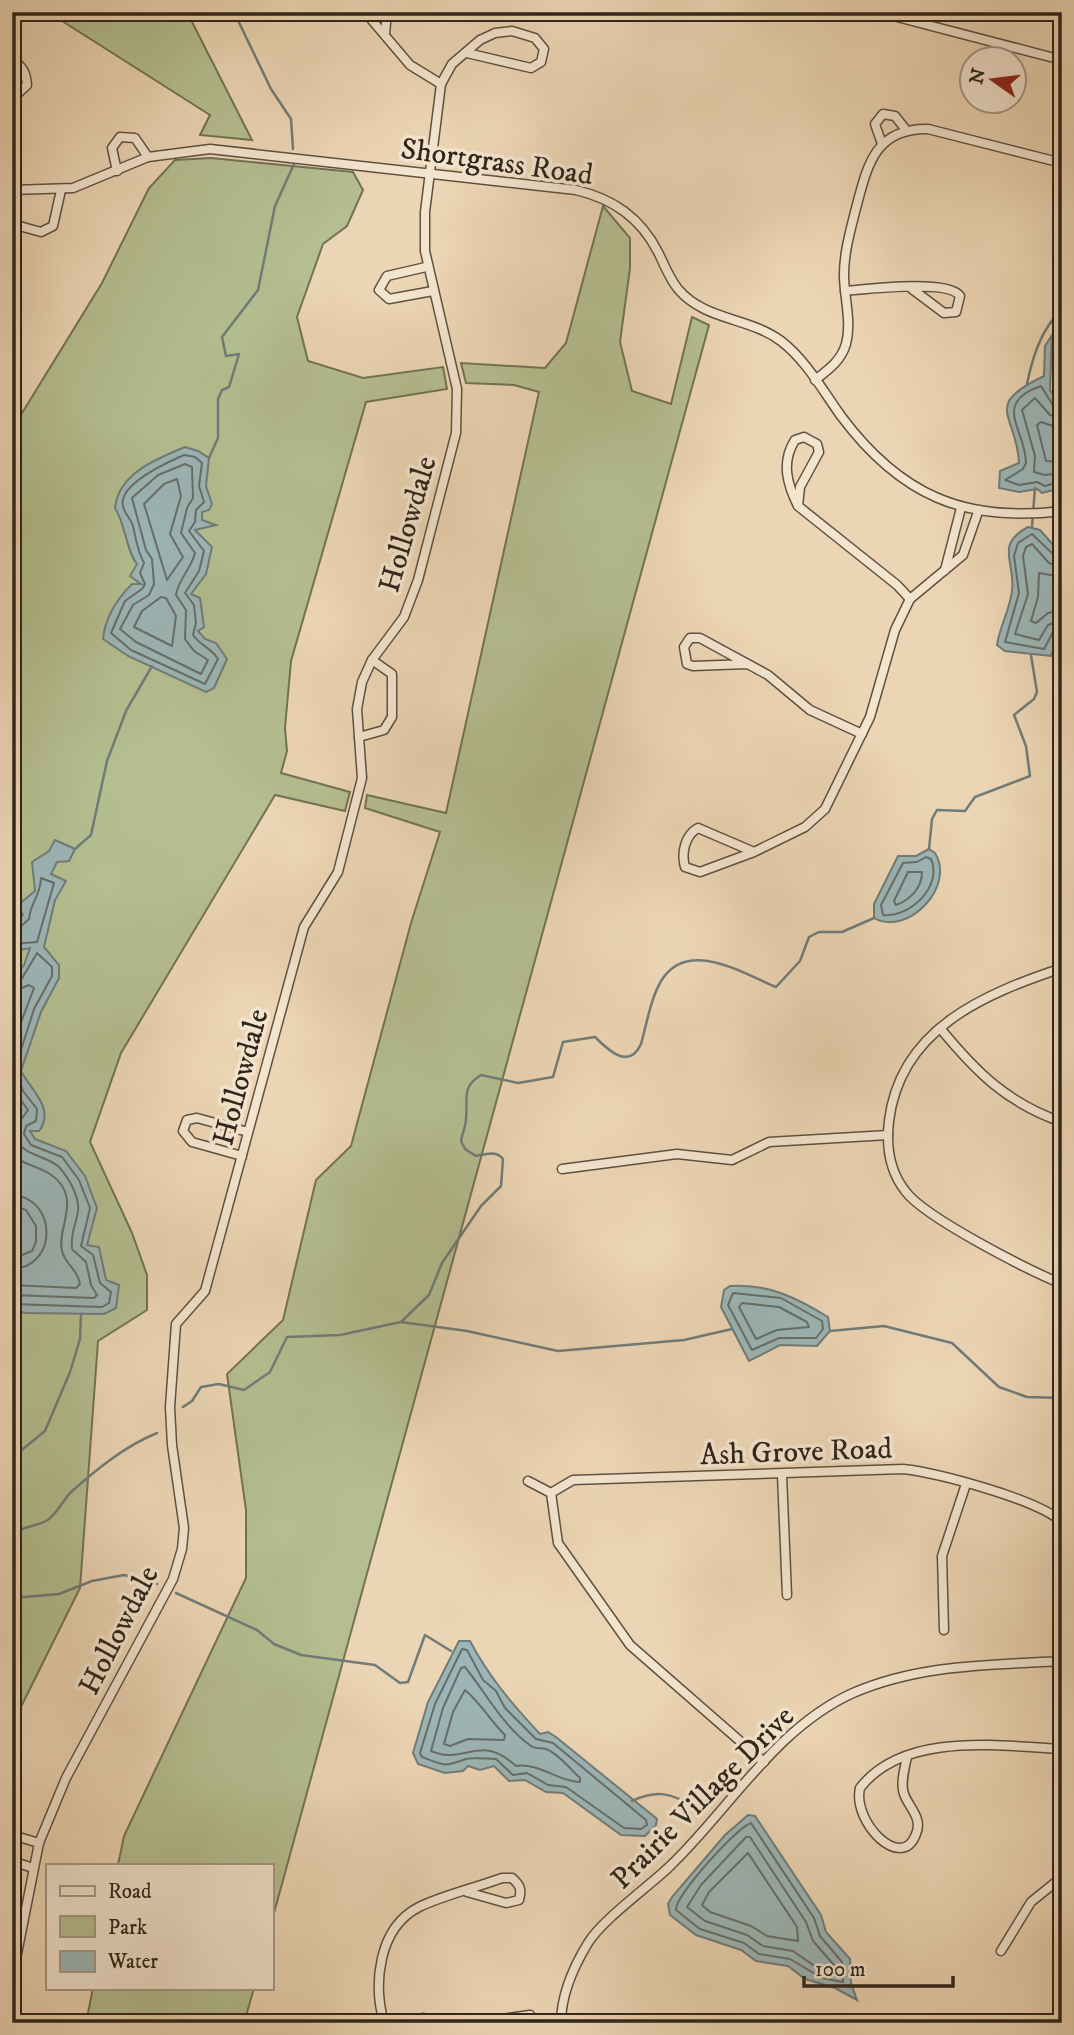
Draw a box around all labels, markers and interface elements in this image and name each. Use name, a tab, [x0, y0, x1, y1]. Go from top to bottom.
north arrow	[958, 46, 1028, 116]
text: N	[965, 66, 991, 87]
street label: Shortgrass Road	[398, 131, 595, 194]
street label: Hollowdale	[371, 452, 445, 597]
street label: Hollowdale	[205, 1005, 277, 1150]
street label: Ash Grove Road	[699, 1431, 893, 1474]
street label: Hollowdale	[71, 1560, 168, 1701]
street label: Prairie Village Drive	[604, 1699, 803, 1898]
legend	[46, 1864, 273, 1990]
text: Road	[108, 1879, 152, 1905]
text: Park	[108, 1915, 148, 1941]
scale bar	[804, 1944, 953, 1988]
text: Water	[107, 1949, 158, 1975]
text: 100 m	[815, 1957, 866, 1983]

